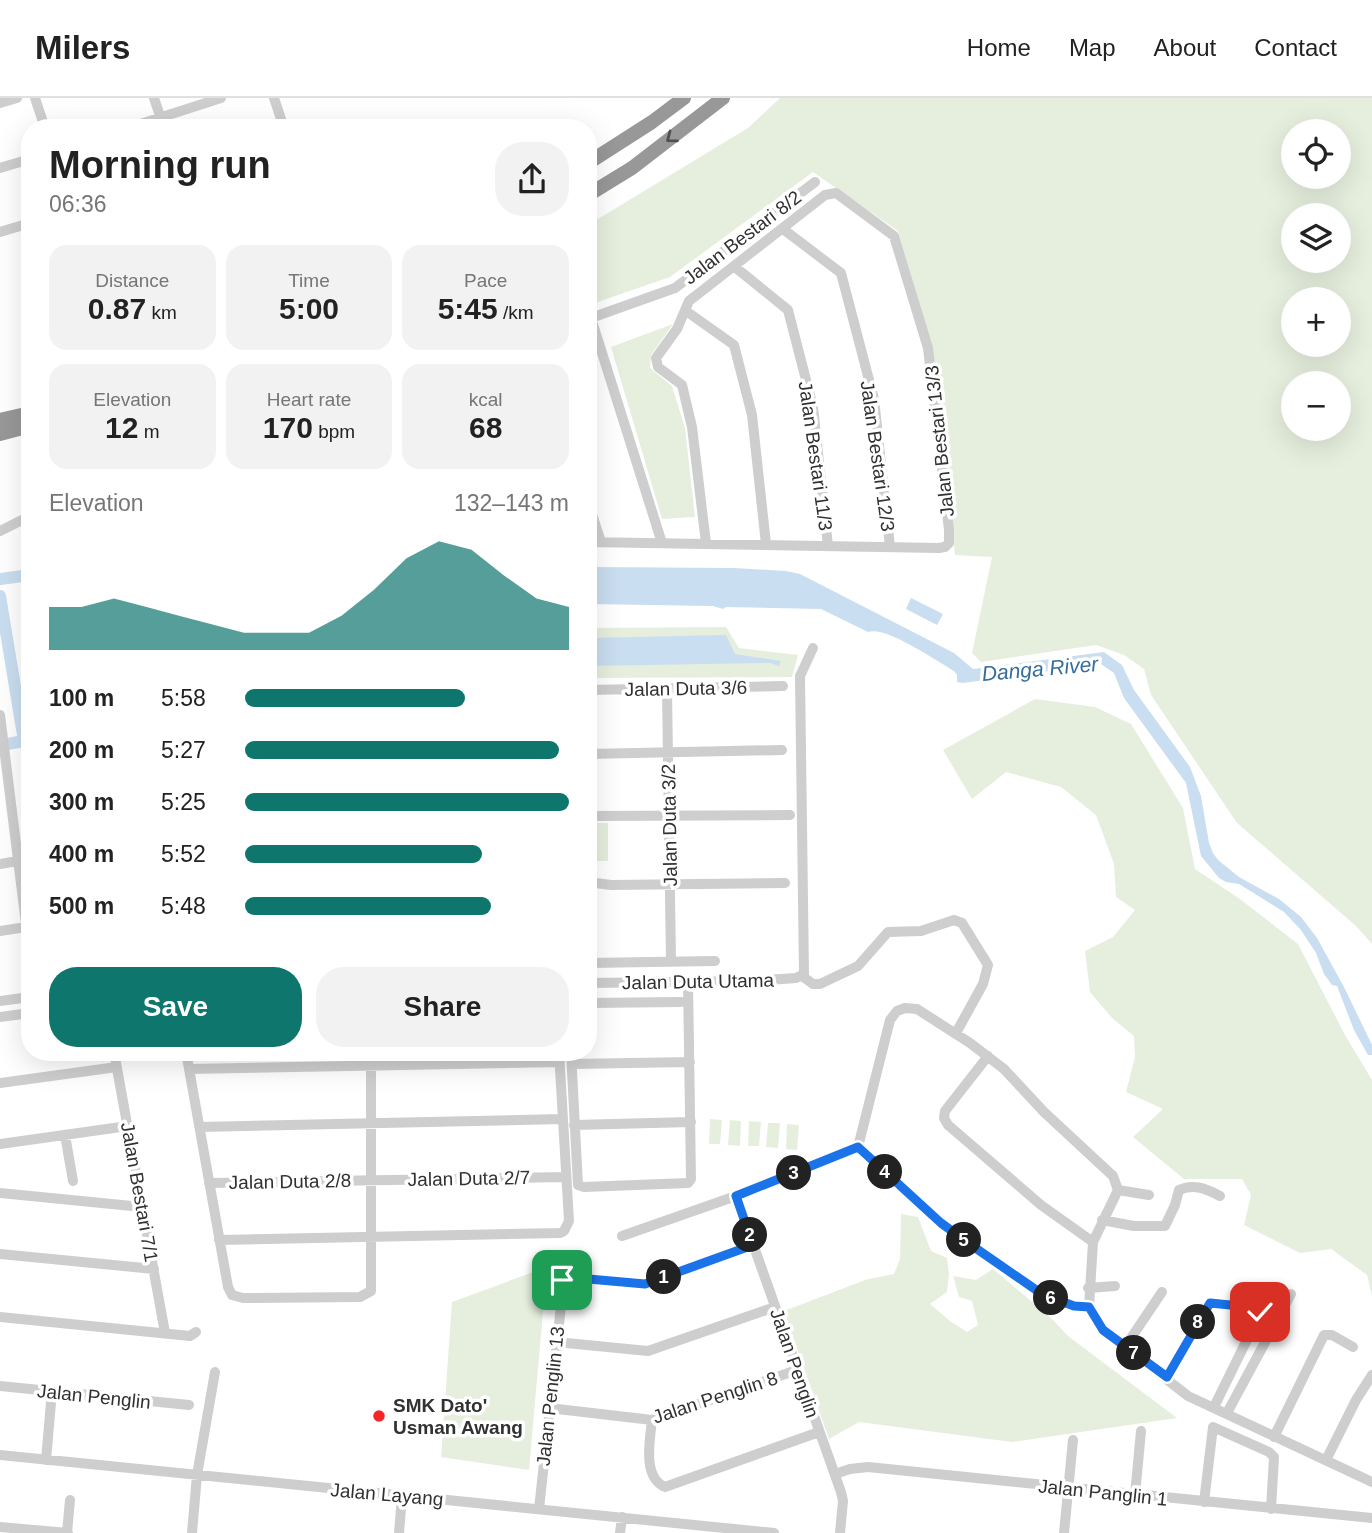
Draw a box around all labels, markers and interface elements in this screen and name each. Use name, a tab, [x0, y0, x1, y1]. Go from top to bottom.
text: Milers	[35, 29, 130, 66]
text: Home	[967, 34, 1031, 61]
text: Map	[1069, 34, 1116, 61]
text: About	[1154, 34, 1216, 61]
text: Contact	[1254, 34, 1337, 61]
map controls	[1281, 119, 1351, 441]
button: locate	[1281, 119, 1351, 189]
one-way arrow	[667, 130, 679, 143]
button: share	[495, 142, 569, 216]
text: Morning run	[49, 144, 271, 186]
street label: Jalan Bestari 8/2	[679, 186, 805, 288]
text: 06:36	[49, 191, 107, 217]
button: layers	[1281, 203, 1351, 273]
text: Distance	[95, 270, 169, 291]
text: Time	[288, 270, 330, 291]
text: Pace	[464, 270, 507, 291]
button: +	[1281, 287, 1351, 357]
text: 0.87	[88, 292, 146, 325]
text: 5:00	[279, 292, 339, 325]
text: 5:45	[438, 292, 498, 325]
text: km	[146, 302, 177, 323]
text: /km	[498, 302, 534, 323]
street label: Jalan Bestari 13/3	[921, 364, 958, 518]
button: −	[1281, 371, 1351, 441]
street label: Jalan Bestari 12/3	[857, 379, 898, 533]
street label: Jalan Bestari 11/3	[795, 380, 836, 532]
text: Elevation	[93, 389, 171, 410]
text: Heart rate	[267, 389, 351, 410]
text: kcal	[469, 389, 503, 410]
text: 12	[105, 411, 138, 444]
text: 170	[263, 411, 313, 444]
text: 68	[469, 411, 502, 444]
text: m	[138, 421, 160, 442]
text: bpm	[313, 421, 355, 442]
text: Elevation	[49, 490, 144, 516]
text: 132–143 m	[454, 490, 569, 516]
water label: Danga River	[981, 652, 1100, 685]
street label: Jalan Duta 3/6	[625, 677, 747, 700]
text: 100 m	[49, 685, 114, 711]
text: 5:58	[161, 685, 206, 711]
text: 200 m	[49, 737, 114, 763]
text: 5:27	[161, 737, 206, 763]
street label: Jalan Duta 3/2	[658, 764, 681, 886]
text: 300 m	[49, 789, 114, 815]
text: 5:25	[161, 789, 206, 815]
text: 400 m	[49, 841, 114, 867]
text: 5:52	[161, 841, 206, 867]
text: 500 m	[49, 893, 114, 919]
text: 5:48	[161, 893, 206, 919]
button: Save	[49, 967, 302, 1047]
button: Share	[316, 967, 569, 1047]
street label: Jalan Duta Utama	[622, 970, 775, 993]
street label: Jalan Bestari 7/1	[117, 1121, 162, 1264]
pin: 4	[868, 1154, 903, 1190]
pin: 3	[776, 1156, 812, 1190]
text: 4	[879, 1161, 890, 1182]
text: 3	[788, 1162, 799, 1183]
street label: Jalan Duta 2/7	[408, 1167, 530, 1190]
street label: Jalan Duta 2/8	[229, 1170, 351, 1193]
pin: 2	[732, 1218, 768, 1252]
pin: 5	[946, 1222, 982, 1258]
text: 2	[744, 1224, 755, 1245]
text: 5	[958, 1229, 969, 1250]
pin	[532, 1250, 592, 1310]
pin: 1	[646, 1260, 682, 1294]
icon: arrive	[543, 1261, 581, 1299]
text: 1	[658, 1266, 669, 1287]
pin: 6	[1034, 1280, 1068, 1316]
pin	[1230, 1282, 1290, 1342]
text: 6	[1045, 1287, 1056, 1308]
icon: check	[1241, 1293, 1279, 1331]
pin: 8	[1180, 1304, 1216, 1340]
street label: Jalan Penglin	[766, 1306, 823, 1421]
text: 8	[1192, 1311, 1203, 1332]
street label: Jalan Penglin 13	[533, 1325, 568, 1467]
pin: 7	[1116, 1336, 1152, 1370]
text: 7	[1128, 1342, 1139, 1363]
street label: Jalan Penglin 8	[650, 1367, 780, 1428]
street label: Jalan Penglin	[36, 1380, 152, 1413]
place label: SMK Dato' Usman Awang	[393, 1395, 523, 1438]
marker: SMK Dato' Usman Awang	[371, 1408, 387, 1424]
street label: Jalan Panglin 1	[1037, 1475, 1169, 1510]
street label: Jalan Layang	[330, 1479, 444, 1510]

